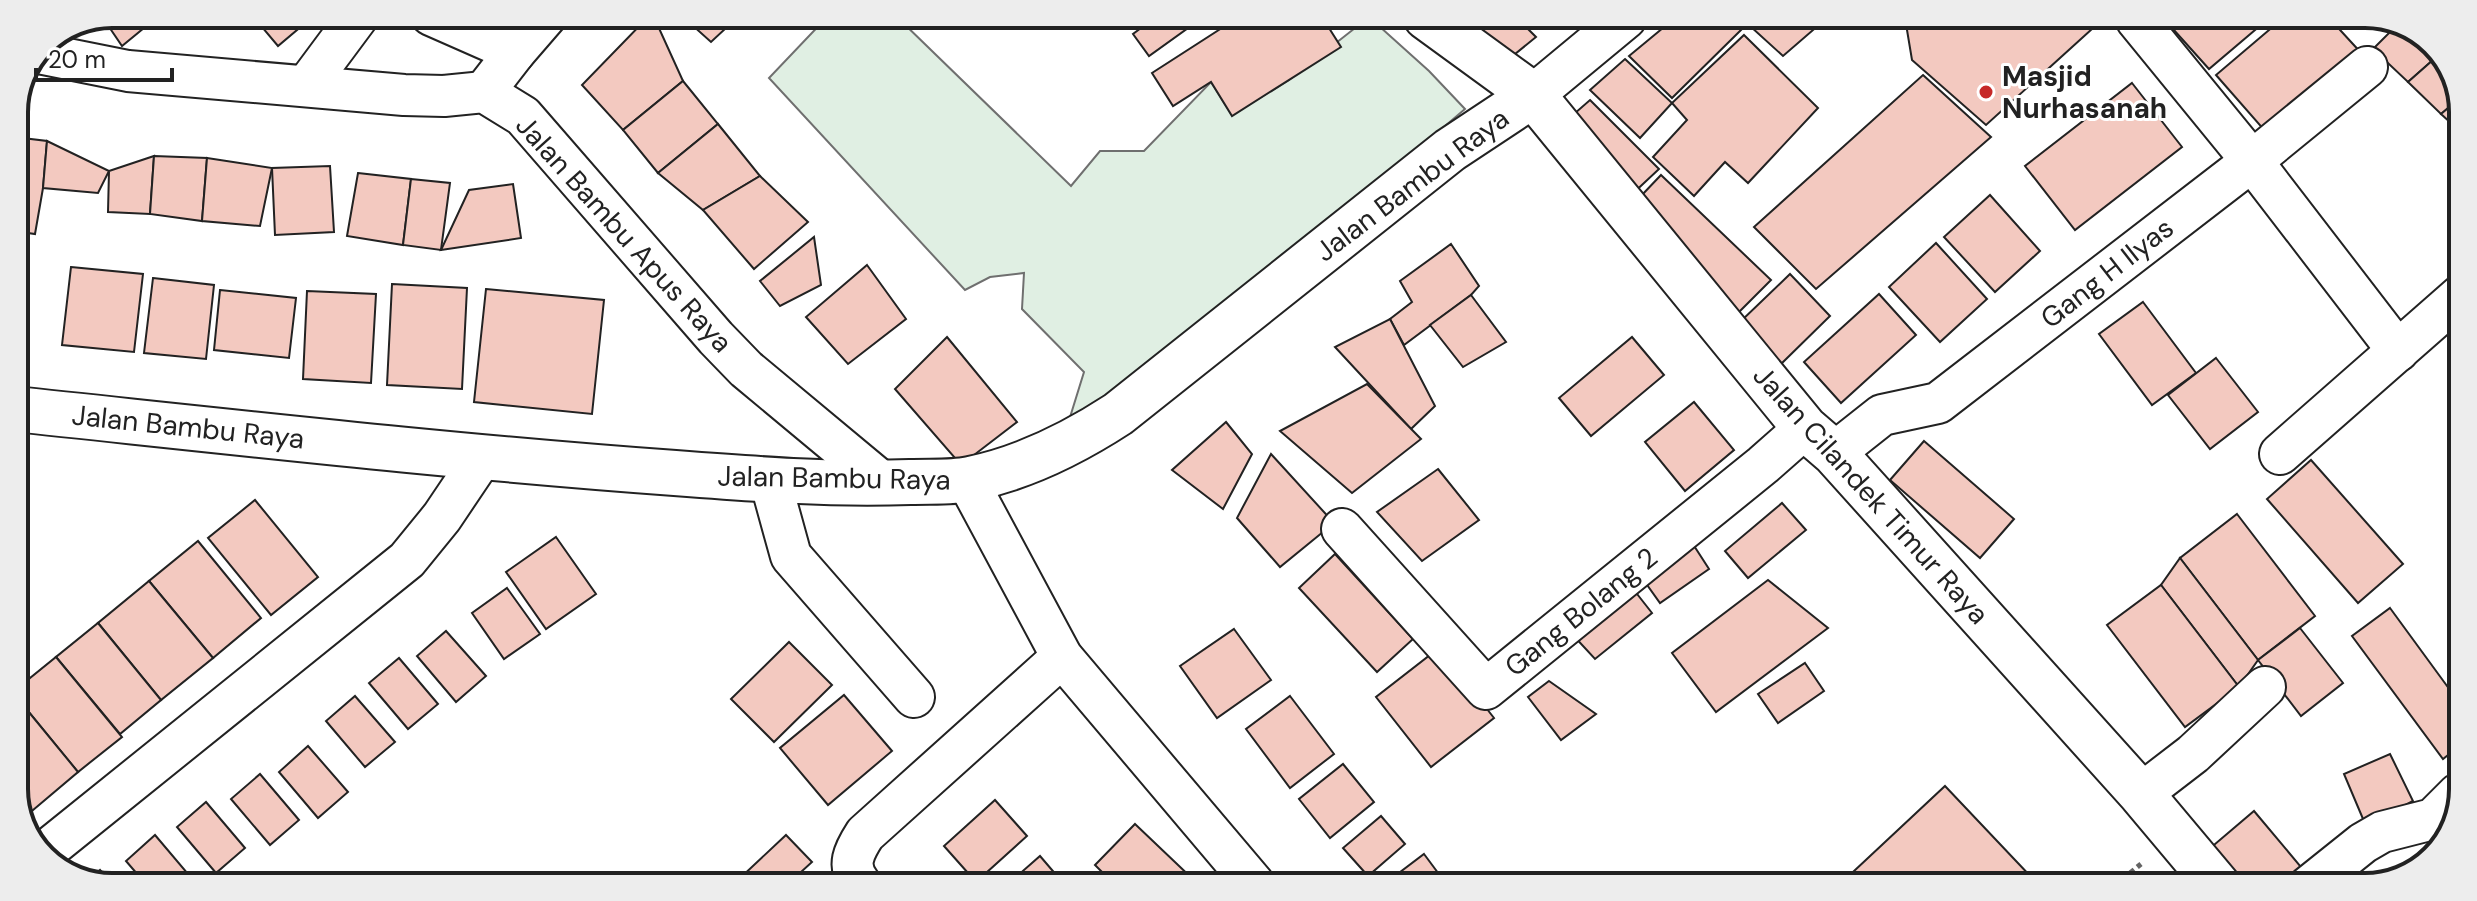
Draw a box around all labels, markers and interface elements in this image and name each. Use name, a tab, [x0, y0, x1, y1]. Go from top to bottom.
scale bar	[36, 32, 172, 82]
text: 20 m	[48, 44, 106, 75]
place label: Masjid Nurhasanah	[2002, 58, 2167, 127]
marker: Masjid Nurhasanah	[1977, 83, 1995, 101]
street label: Jalan Bambu Raya	[1308, 100, 1516, 270]
street label: Jalan Bambu Apus Raya	[508, 108, 740, 360]
street label: Gang H Ilyas	[2033, 210, 2181, 336]
street label: Jalan Cilandek Timur Raya	[1745, 358, 1997, 632]
street label: Jalan Bambu Raya	[70, 396, 306, 458]
street label: Jalan Bambu Raya	[717, 457, 951, 499]
street label: Gang Bolang 2	[1497, 539, 1665, 685]

